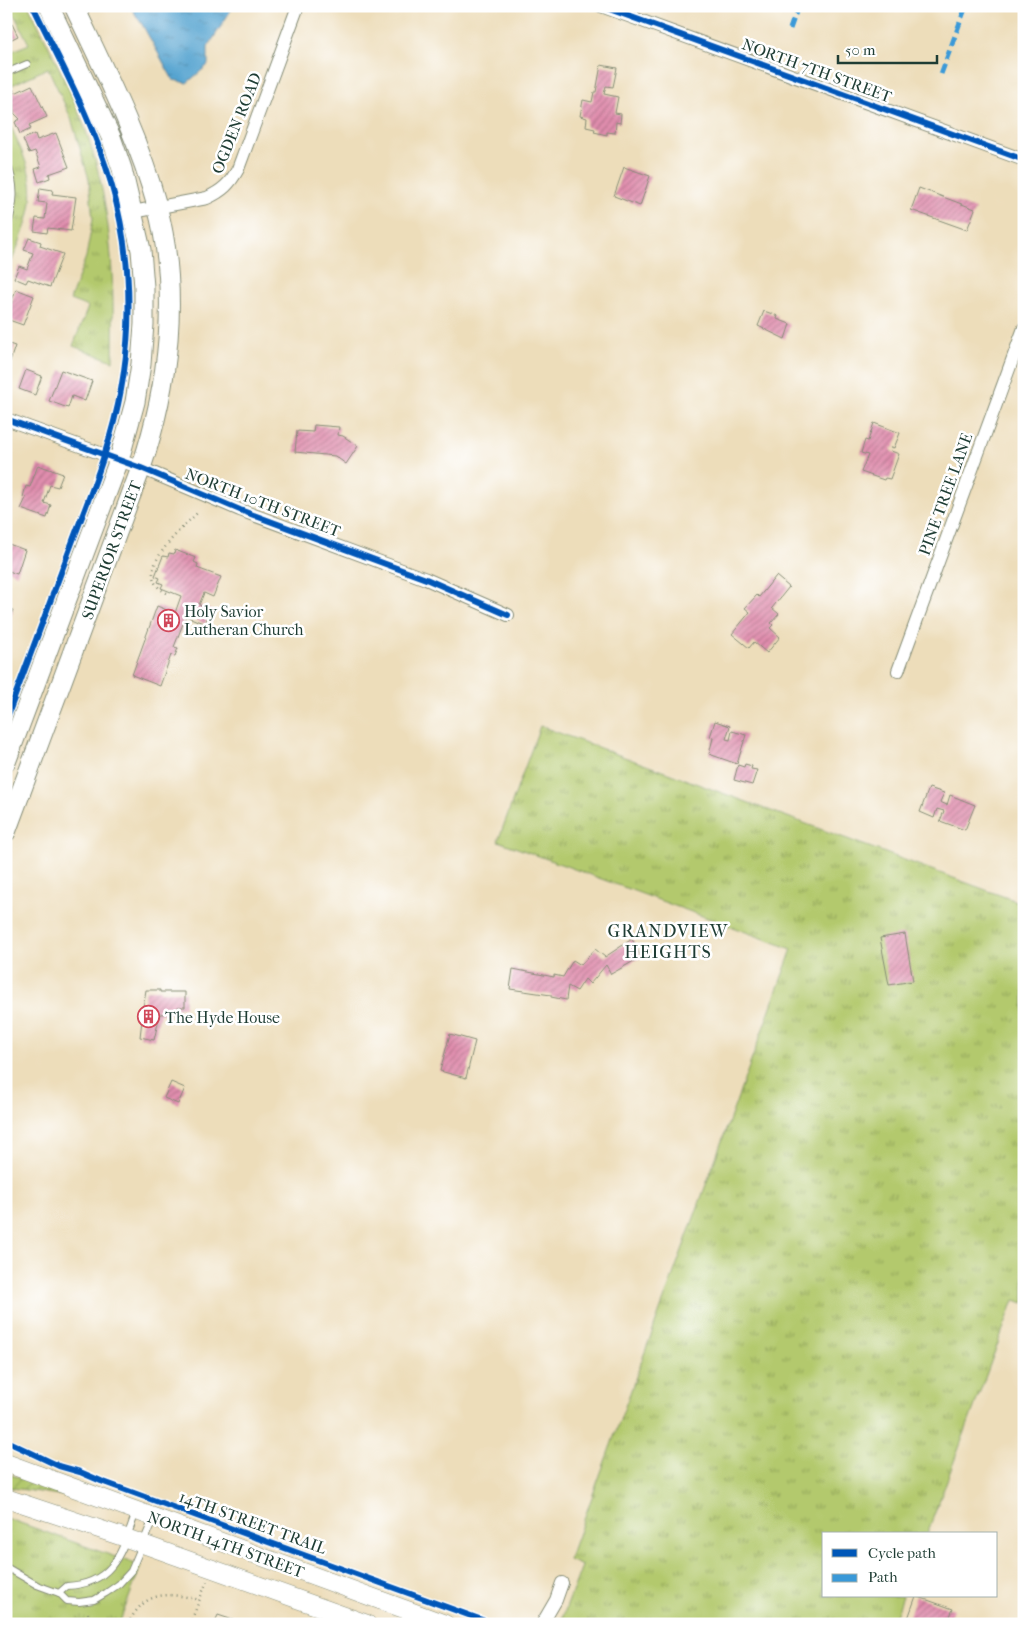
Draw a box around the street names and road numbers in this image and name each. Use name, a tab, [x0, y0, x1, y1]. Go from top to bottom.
street label: NORTH 7TH STREET	[739, 35, 894, 106]
street label: OGDEN ROAD	[208, 70, 265, 177]
street label: PINE TREE LANE	[915, 430, 976, 558]
street label: NORTH 10TH STREET	[183, 464, 343, 541]
street label: SUPERIOR STREET	[78, 478, 145, 622]
street label: 14TH STREET TRAIL	[177, 1487, 329, 1558]
street label: NORTH 14TH STREET	[145, 1507, 307, 1582]

